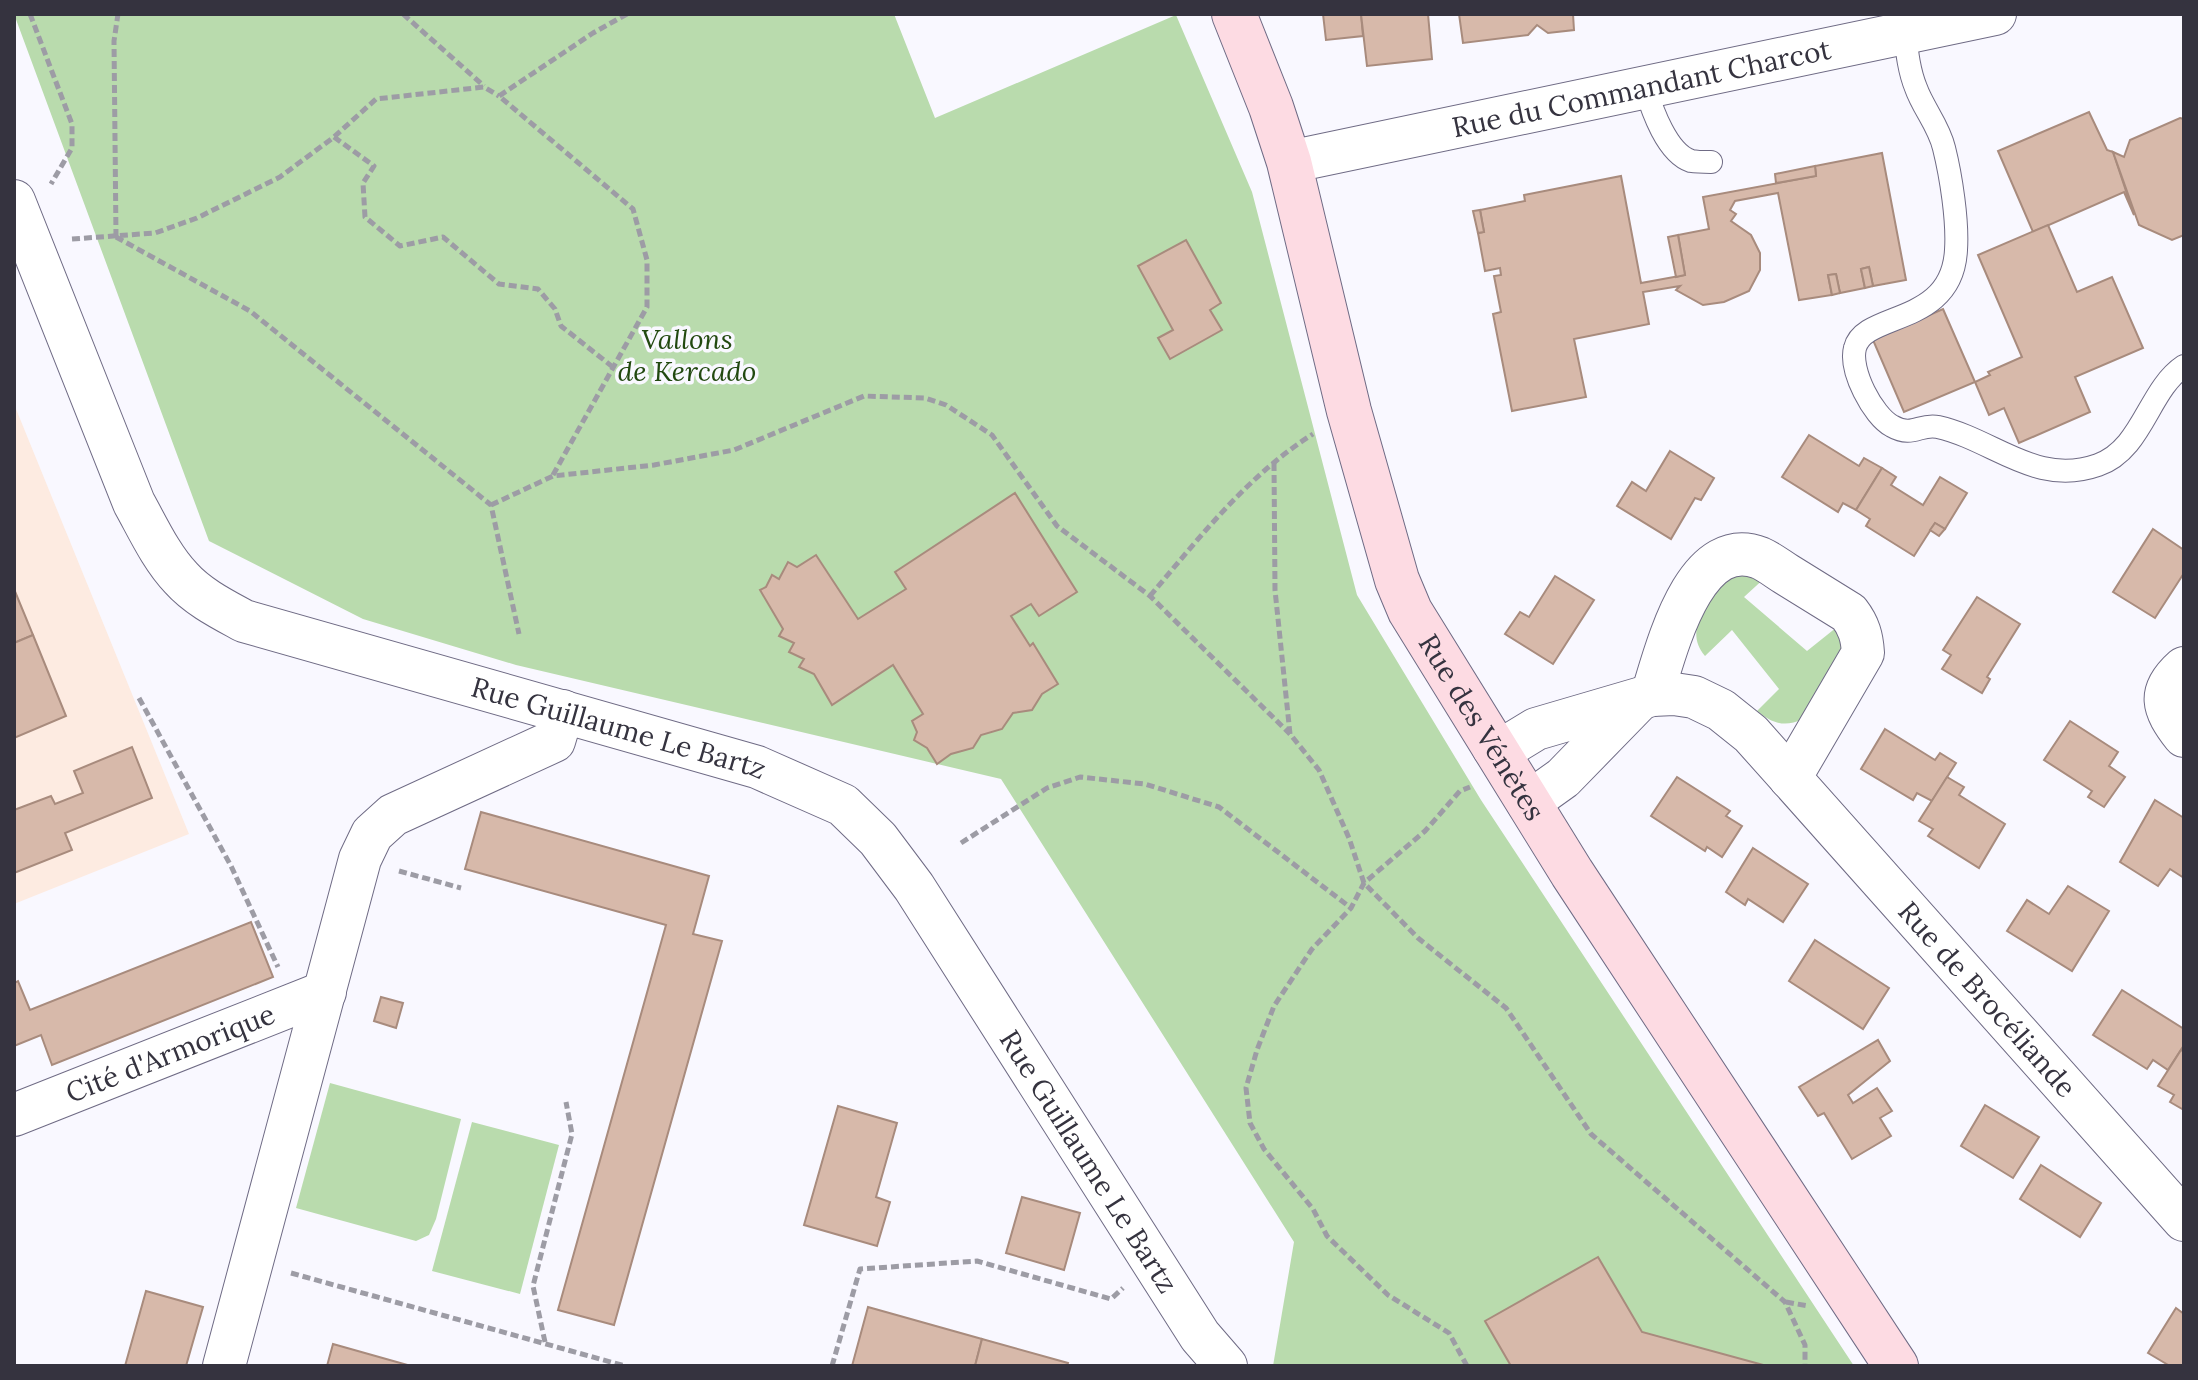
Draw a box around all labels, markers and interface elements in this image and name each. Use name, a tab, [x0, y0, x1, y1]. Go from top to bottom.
street label: Rue du Commandant Charcot	[1449, 31, 1834, 145]
park label: Vallons de Kercado	[618, 321, 756, 389]
street label: Rue des Vénètes	[1411, 627, 1553, 827]
street label: Rue Guillaume Le Bartz	[467, 669, 772, 787]
street label: Rue de Brocéliande	[1890, 894, 2084, 1105]
street label: Cité d'Armorique	[61, 996, 280, 1111]
street label: Rue Guillaume Le Bartz	[992, 1023, 1186, 1300]

